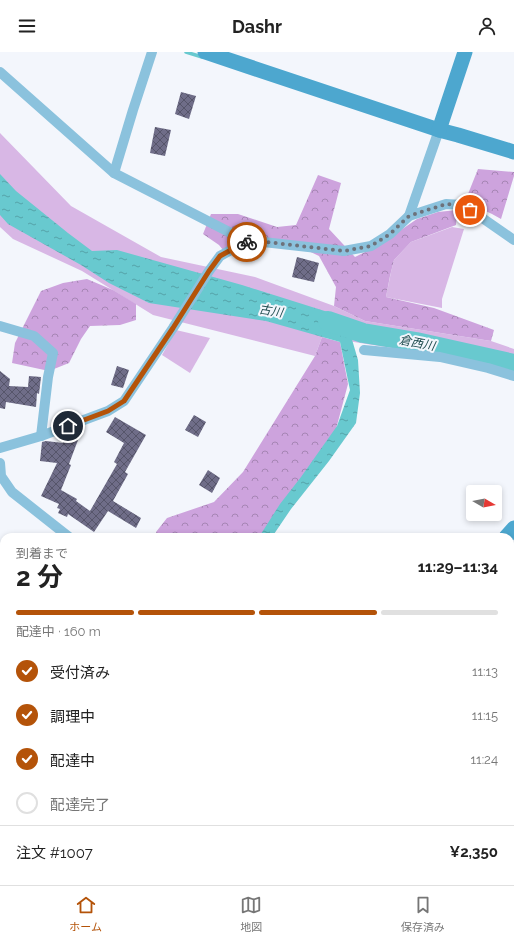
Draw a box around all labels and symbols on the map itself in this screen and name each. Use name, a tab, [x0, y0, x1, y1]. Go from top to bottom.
pin	[453, 193, 487, 227]
courier	[227, 222, 267, 262]
water label: 古川	[258, 302, 286, 320]
water label: 倉西川	[398, 333, 438, 354]
pin	[51, 409, 85, 443]
north arrow	[466, 485, 502, 521]

